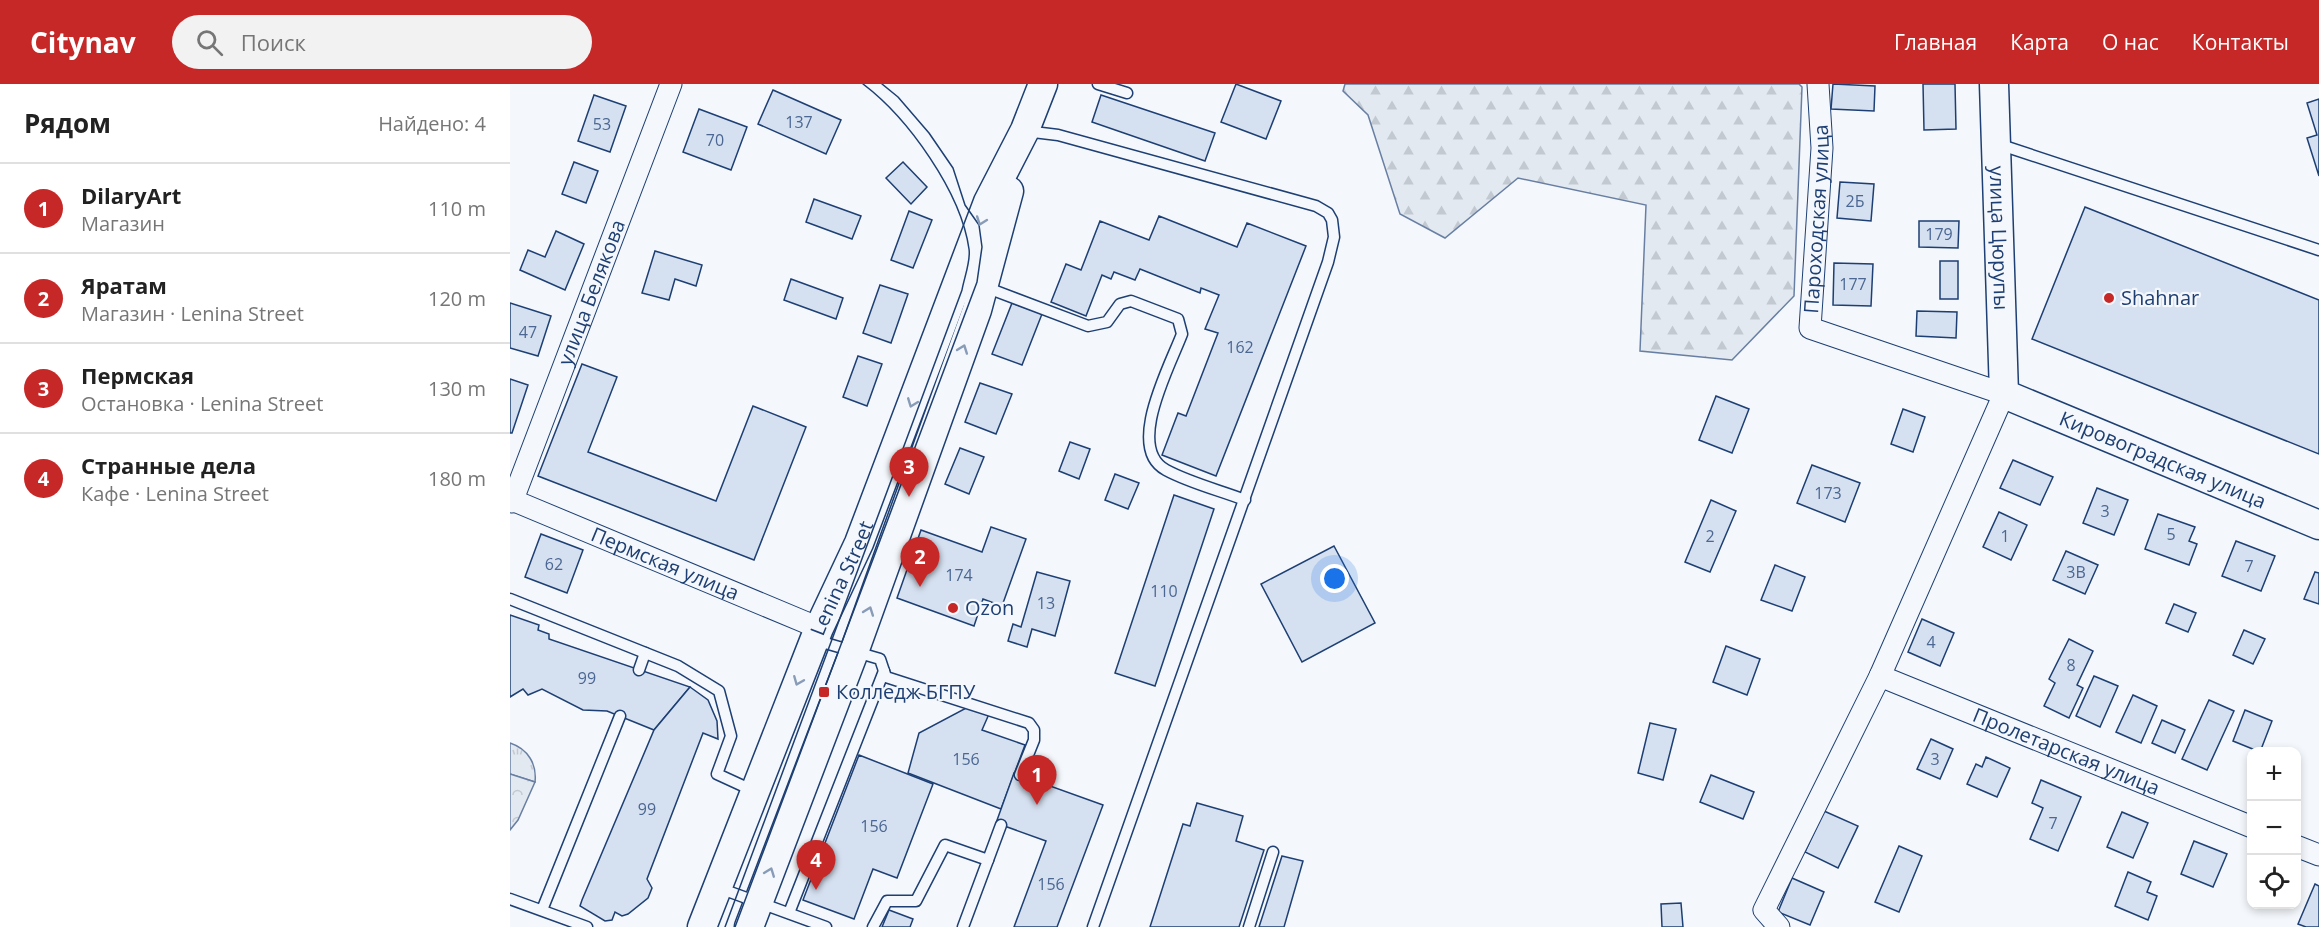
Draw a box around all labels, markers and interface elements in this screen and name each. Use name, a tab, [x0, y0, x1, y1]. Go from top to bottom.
search box	[172, 15, 592, 69]
text: Citynav	[30, 23, 136, 61]
icon: search	[193, 26, 226, 59]
text: Поиск	[241, 27, 306, 57]
text: Главная	[1894, 28, 1977, 56]
text: Карта	[2010, 28, 2069, 56]
text: О нас	[2102, 28, 2159, 56]
text: Контакты	[2192, 28, 2289, 56]
text: Рядом	[24, 105, 111, 141]
text: Найдено: 4	[378, 110, 486, 137]
house number: 137	[785, 111, 813, 133]
house number: 53	[593, 113, 611, 135]
street label: Пароходская улица	[1797, 124, 1835, 314]
house number: 70	[706, 129, 724, 151]
street label: улица Цюрупы	[1984, 165, 2015, 311]
text: DilaryArt	[81, 180, 181, 210]
house number: 2Б	[1846, 190, 1864, 212]
text: 1	[38, 195, 49, 222]
text: 110 m	[428, 195, 486, 222]
text: Магазин	[81, 210, 165, 237]
one-way arrow	[975, 215, 988, 226]
street label: улица Белякова	[551, 216, 631, 369]
house number: 179	[1925, 223, 1953, 245]
text: Яратам	[81, 270, 167, 300]
house number: 177	[1839, 273, 1867, 295]
place label: Shahnar	[2121, 284, 2199, 311]
text: 2	[38, 285, 49, 312]
text: 120 m	[428, 285, 486, 312]
marker: Shahnar	[2102, 291, 2116, 305]
text: Магазин · Lenina Street	[81, 300, 304, 327]
house number: 47	[519, 321, 537, 343]
house number: 162	[1226, 336, 1254, 358]
one-way arrow	[956, 344, 968, 355]
text: Пермская	[81, 360, 194, 390]
text: 3	[38, 375, 49, 402]
text: 130 m	[428, 375, 486, 402]
text: Остановка · Lenina Street	[81, 390, 323, 417]
one-way arrow	[907, 397, 920, 408]
street label: Кировоградская улица	[2055, 405, 2270, 514]
pin: 3	[890, 448, 928, 497]
text: Странные дела	[81, 450, 256, 480]
text: 4	[38, 465, 49, 492]
text: 180 m	[428, 465, 486, 492]
text: Кафе · Lenina Street	[81, 480, 269, 507]
house number: 173	[1814, 482, 1842, 504]
house number: 3	[2100, 500, 2110, 522]
street label: Lenina Street	[803, 517, 879, 639]
street label: Пермская улица	[587, 520, 743, 606]
house number: 5	[2166, 523, 2176, 545]
house number: 2	[1705, 525, 1715, 547]
house number: 1	[2000, 525, 2010, 547]
pin: 2	[900, 538, 940, 587]
house number: 62	[545, 553, 563, 575]
house number: 7	[2244, 555, 2254, 577]
house number: 3B	[2066, 561, 2086, 583]
house number: 174	[945, 564, 973, 586]
your location	[1320, 564, 1349, 593]
house number: 110	[1150, 580, 1178, 602]
house number: 13	[1037, 592, 1055, 614]
place label: Ozon	[965, 594, 1014, 621]
marker: Ozon	[946, 601, 960, 615]
one-way arrow	[861, 607, 874, 617]
house number: 4	[1926, 631, 1936, 653]
house number: 8	[2066, 654, 2076, 676]
house number: 99	[578, 667, 596, 689]
one-way arrow	[793, 675, 806, 685]
place label: Колледж БГПУ	[836, 678, 976, 705]
marker: Колледж БГПУ	[817, 685, 831, 699]
street label: Пролетарская улица	[1969, 701, 2164, 801]
map controls	[2247, 747, 2301, 909]
button: +	[2247, 747, 2301, 801]
house number: 156	[952, 748, 980, 770]
house number: 3	[1930, 748, 1940, 770]
pin: 1	[1018, 756, 1056, 805]
house number: 99	[638, 798, 656, 820]
button: −	[2247, 801, 2301, 855]
house number: 7	[2048, 812, 2058, 834]
house number: 156	[860, 815, 888, 837]
pin: 4	[796, 840, 836, 890]
button: locate	[2247, 855, 2301, 909]
one-way arrow	[762, 868, 775, 878]
house number: 156	[1037, 873, 1065, 895]

